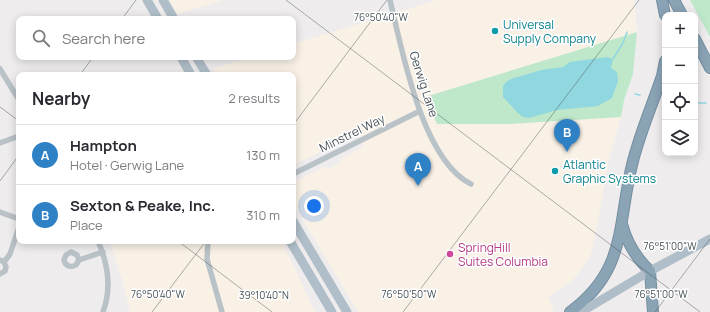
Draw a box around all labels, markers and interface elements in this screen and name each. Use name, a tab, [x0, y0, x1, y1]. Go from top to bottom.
text: 76°50'40"W	[354, 10, 409, 24]
map controls	[662, 12, 698, 156]
button: +	[662, 12, 698, 48]
search box	[16, 16, 296, 60]
place label: Universal Supply Company	[503, 16, 597, 47]
marker: Universal Supply Company	[490, 26, 500, 36]
icon: search	[30, 27, 52, 49]
text: Search here	[62, 28, 145, 49]
button: −	[662, 48, 698, 84]
street label: Gerwig Lane	[405, 49, 443, 119]
button: locate	[662, 84, 698, 120]
text: Nearby	[32, 87, 90, 110]
text: 2 results	[228, 89, 280, 107]
street label: Minstrel Way	[316, 110, 388, 156]
pin: B	[554, 119, 580, 152]
button: layers	[662, 120, 698, 156]
text: Hampton	[70, 135, 137, 156]
text: A	[41, 146, 49, 164]
text: 130 m	[246, 146, 280, 164]
pin: A	[405, 153, 431, 186]
text: Hotel · Gerwig Lane	[70, 156, 184, 174]
place label: Atlantic Graphic Systems	[563, 156, 656, 187]
marker: Atlantic Graphic Systems	[550, 166, 560, 176]
text: Sexton & Peake, Inc.	[70, 195, 215, 216]
your location	[304, 196, 324, 216]
text: B	[41, 206, 49, 224]
text: 310 m	[246, 206, 280, 224]
text: Place	[70, 216, 103, 234]
place label: SpringHill Suites Columbia	[458, 239, 548, 270]
text: 76°51'00"W	[643, 239, 697, 253]
marker: SpringHill Suites Columbia	[445, 249, 455, 259]
text: 76°50'40"W	[131, 287, 186, 301]
text: 76°50'50"W	[382, 287, 437, 301]
text: 76°51'00"W	[634, 287, 688, 301]
text: 39°10'40"N	[239, 288, 289, 302]

